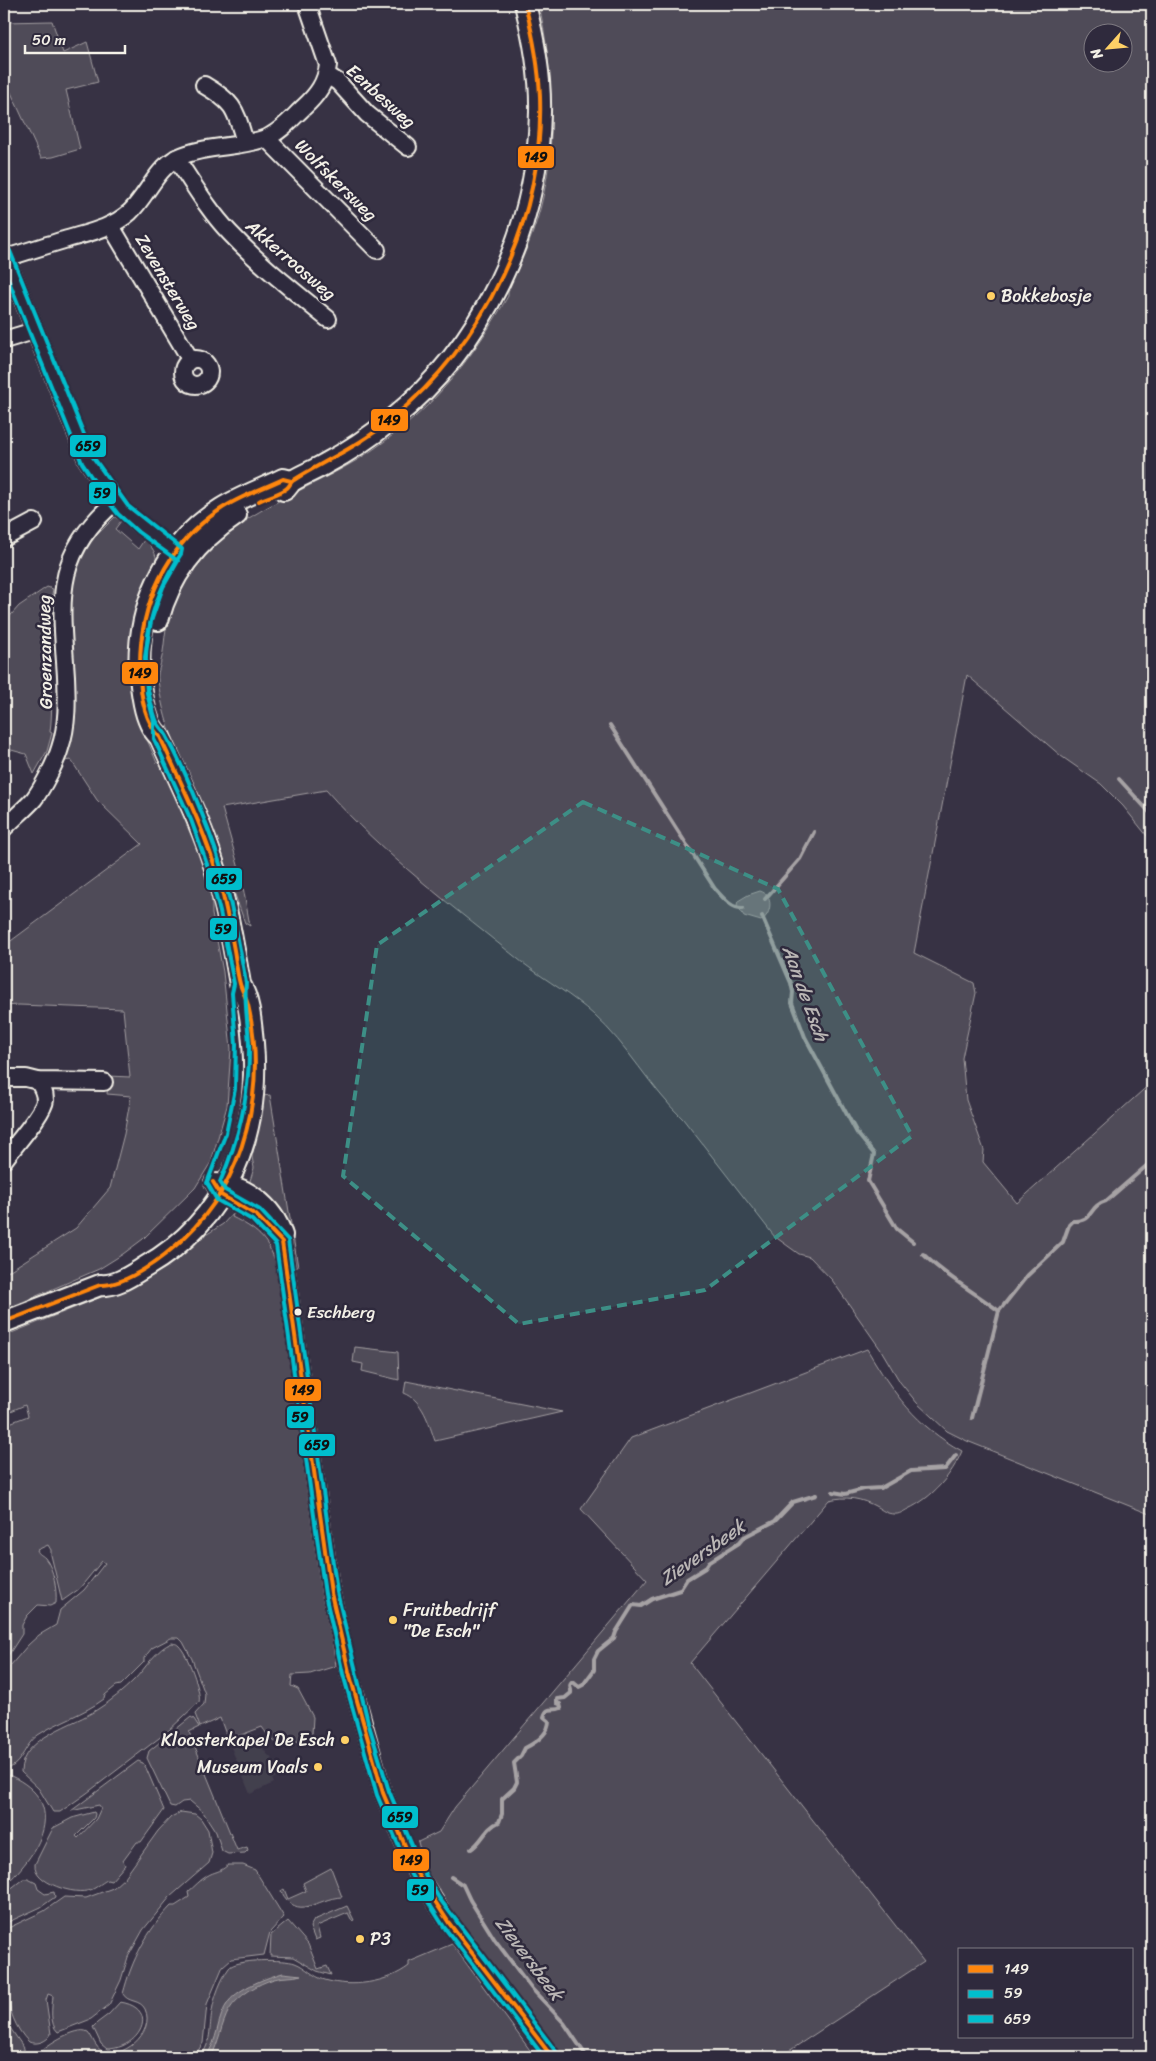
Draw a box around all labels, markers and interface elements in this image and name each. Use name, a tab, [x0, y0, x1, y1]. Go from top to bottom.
scale bar	[25, 22, 125, 54]
north arrow	[1084, 22, 1134, 72]
text: 50 m	[32, 27, 67, 53]
text: N	[1083, 43, 1111, 65]
street label: Eenbesweg	[339, 56, 423, 136]
street label: Wolfskersweg	[287, 131, 385, 229]
line badge: 149	[517, 145, 555, 169]
text: 149	[524, 145, 548, 170]
street label: Akkerroosweg	[237, 211, 344, 309]
street label: Zevensterweg	[126, 227, 210, 337]
place label: Bokkebosje	[1001, 280, 1092, 312]
marker: Bokkebosje	[985, 290, 997, 302]
line badge: 149	[370, 408, 409, 432]
text: 149	[377, 408, 401, 433]
line badge: 659	[69, 434, 107, 458]
text: 659	[74, 434, 101, 459]
line badge: 59	[88, 481, 117, 505]
text: 59	[93, 481, 111, 506]
street label: Groenzandweg	[28, 595, 62, 709]
line badge: 149	[121, 661, 159, 685]
text: 149	[128, 661, 152, 686]
line badge: 659	[205, 867, 243, 891]
text: 659	[210, 867, 237, 892]
line badge: 59	[209, 917, 238, 941]
text: 59	[214, 917, 232, 942]
water label: Aan de Esch	[773, 940, 839, 1048]
place label: Eschberg	[307, 1297, 375, 1327]
marker: Eschberg	[293, 1307, 303, 1317]
line badge: 149	[284, 1378, 322, 1402]
text: 149	[291, 1378, 315, 1403]
line badge: 59	[286, 1405, 315, 1429]
text: 59	[291, 1405, 309, 1430]
line badge: 659	[298, 1433, 336, 1457]
text: 659	[303, 1433, 330, 1458]
water label: Zieversbeek	[652, 1509, 755, 1594]
place label: Fruitbedrijf "De Esch"	[403, 1594, 499, 1647]
marker: Fruitbedrijf "De Esch"	[387, 1614, 399, 1626]
place label: Kloosterkapel De Esch	[161, 1724, 335, 1756]
marker: Kloosterkapel De Esch	[339, 1734, 351, 1746]
place label: Museum Vaals	[197, 1751, 309, 1783]
marker: Museum Vaals	[312, 1761, 324, 1773]
line badge: 659	[381, 1805, 419, 1829]
text: 659	[386, 1805, 413, 1830]
line badge: 149	[392, 1848, 430, 1872]
text: 149	[399, 1848, 423, 1873]
line badge: 59	[406, 1878, 435, 1902]
text: 59	[411, 1878, 429, 1903]
water label: Zieversbeek	[487, 1909, 574, 2010]
place label: P3	[370, 1923, 391, 1955]
marker: P3	[354, 1933, 366, 1945]
legend	[958, 1948, 1134, 2038]
text: 149	[1004, 1956, 1029, 1982]
text: 59	[1004, 1980, 1022, 2006]
text: 659	[1004, 2006, 1031, 2032]

